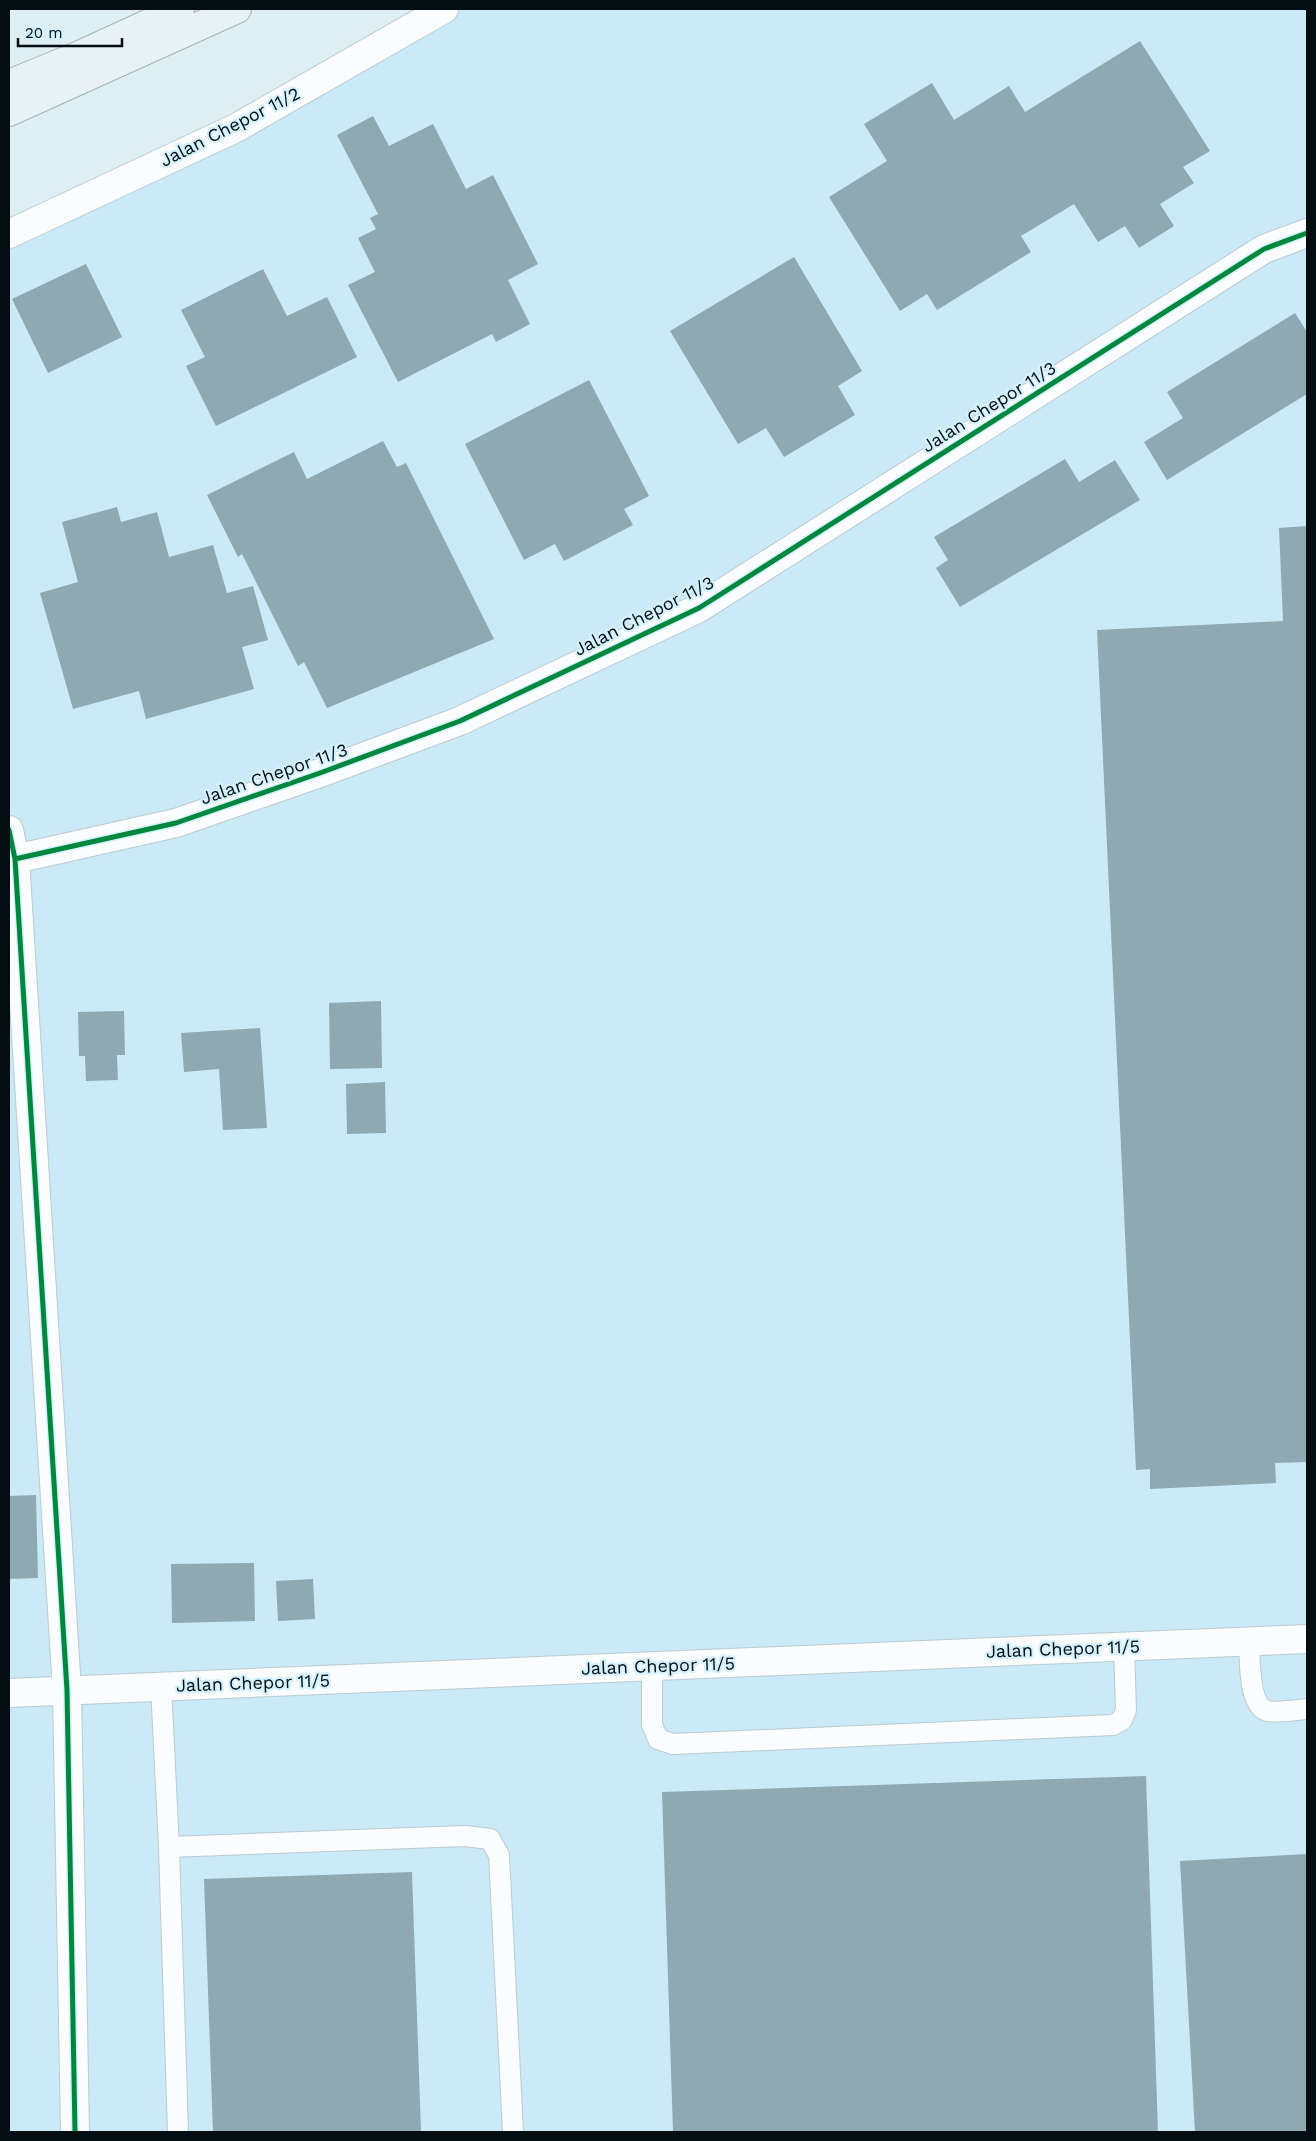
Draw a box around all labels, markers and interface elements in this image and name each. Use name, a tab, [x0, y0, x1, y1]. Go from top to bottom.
scale bar	[18, 15, 121, 47]
text: 20 m	[25, 24, 63, 42]
street label: Jalan Chepor 11/2	[156, 82, 303, 171]
street label: Jalan Chepor 11/3	[918, 357, 1060, 456]
street label: Jalan Chepor 11/3	[570, 571, 717, 660]
street label: Jalan Chepor 11/3	[198, 739, 350, 809]
street label: Jalan Chepor 11/5	[986, 1635, 1140, 1662]
street label: Jalan Chepor 11/5	[581, 1652, 735, 1679]
street label: Jalan Chepor 11/5	[176, 1669, 330, 1696]

